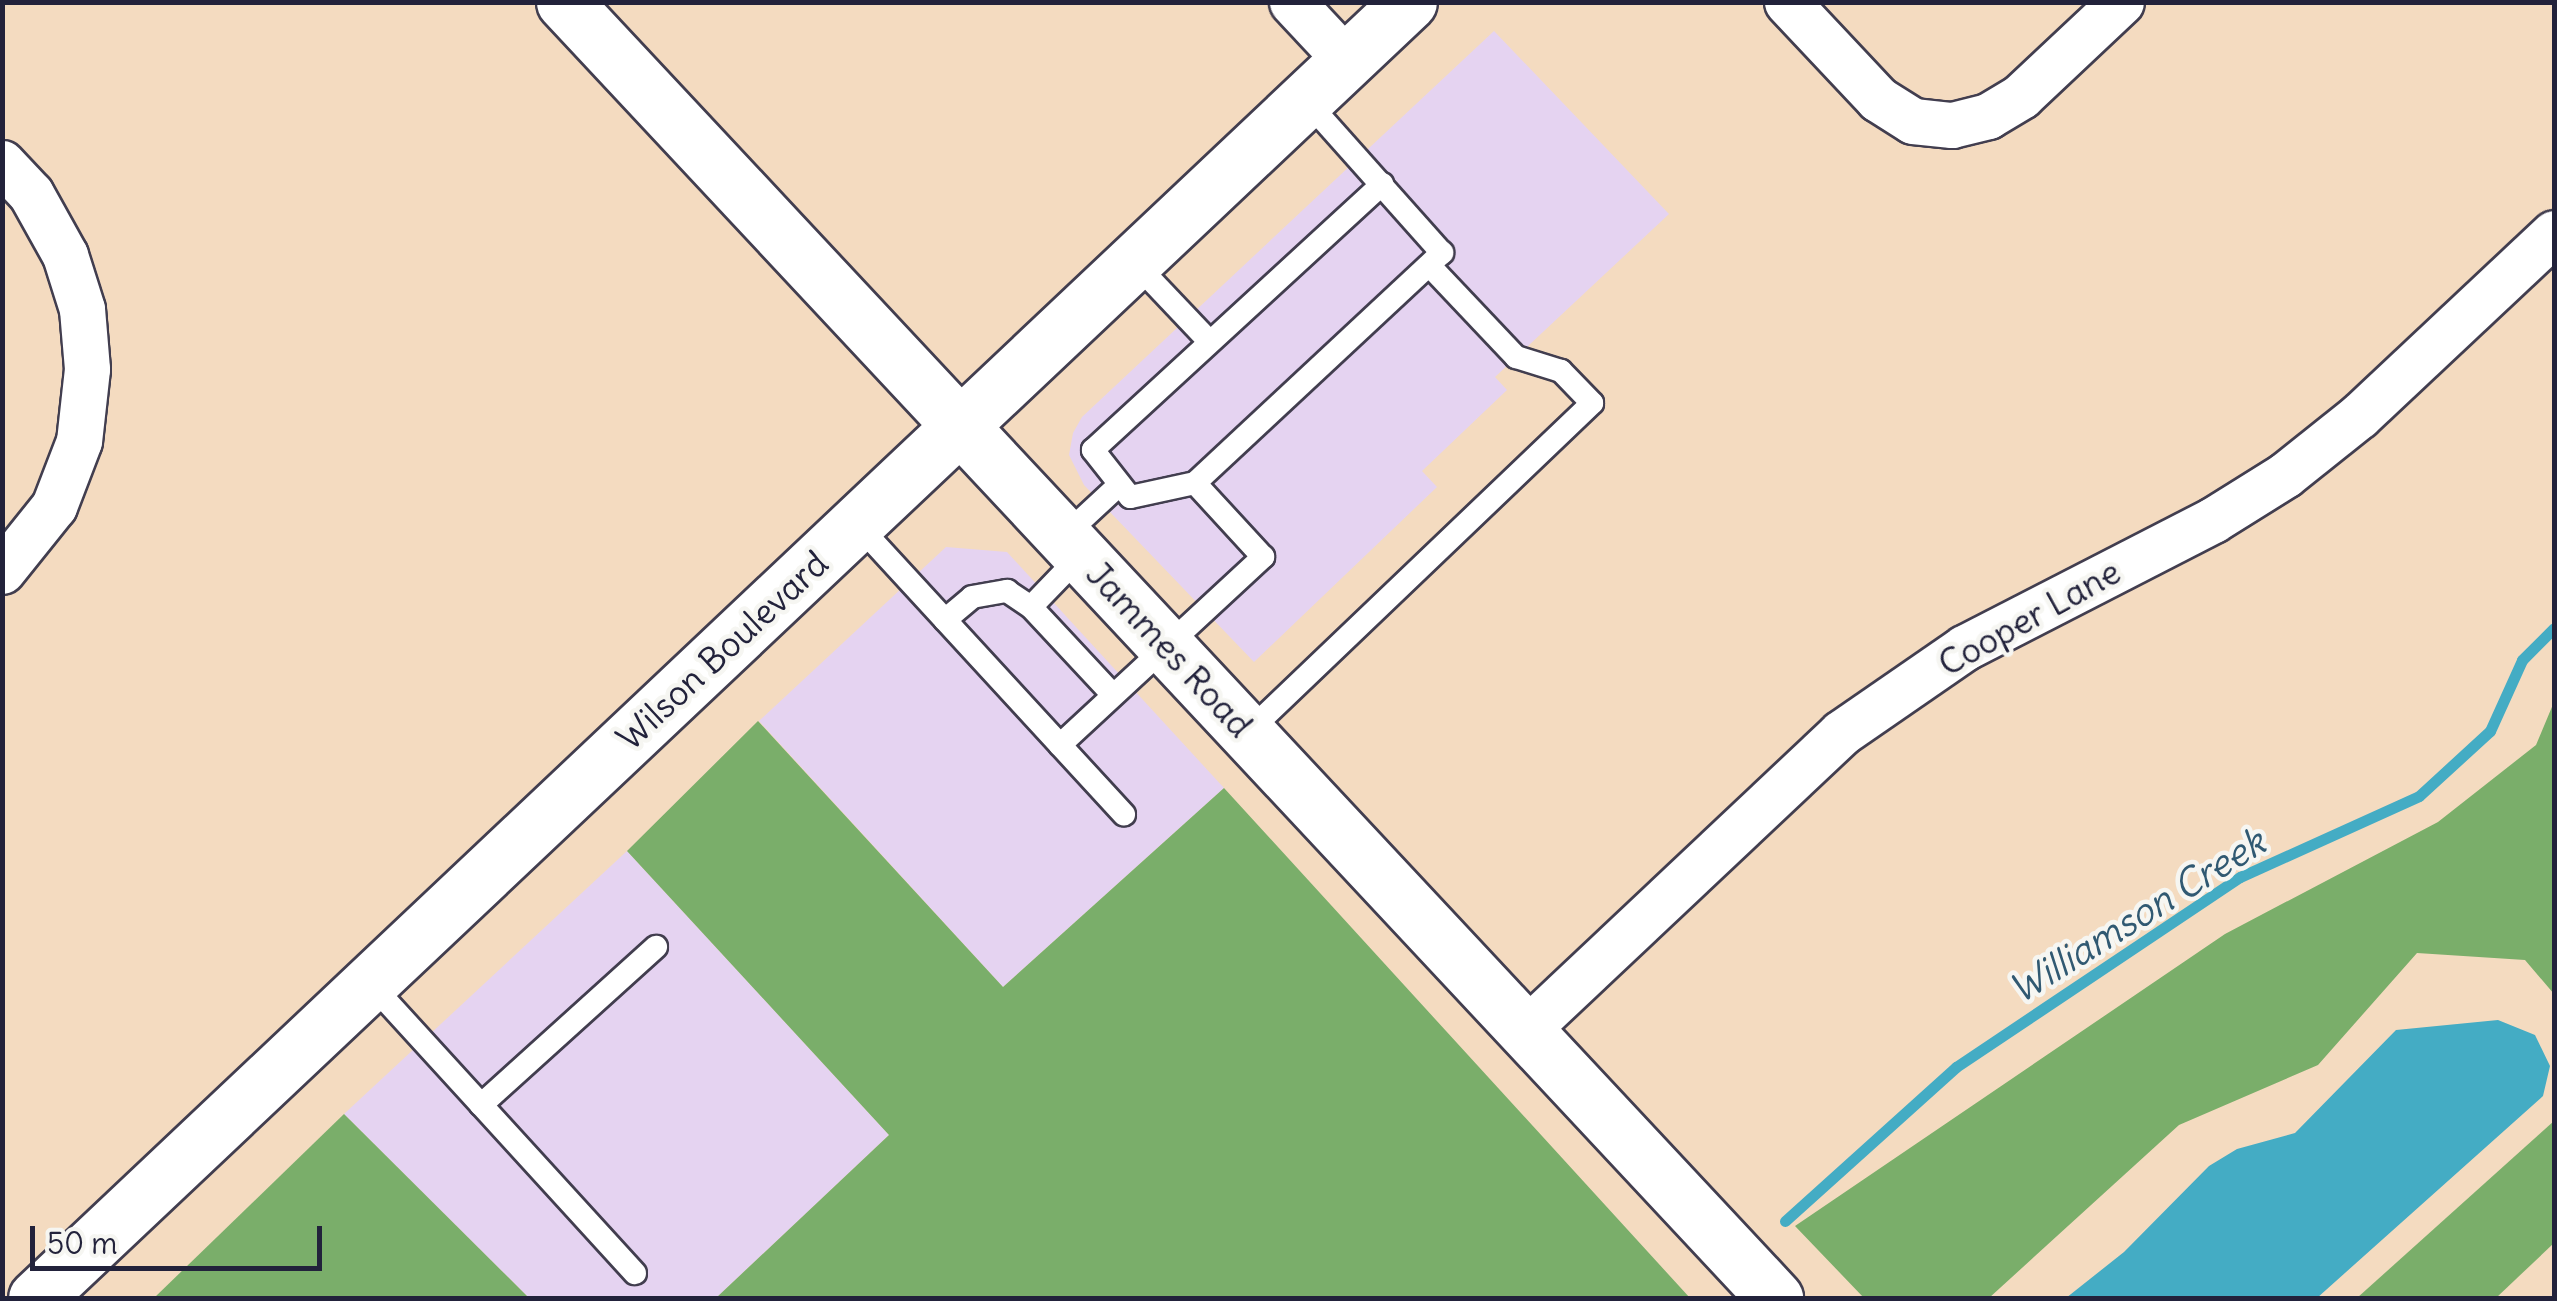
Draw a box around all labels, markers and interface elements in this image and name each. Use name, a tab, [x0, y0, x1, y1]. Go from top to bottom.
street label: Wilson Boulevard	[608, 542, 836, 758]
street label: Cooper Lane	[1931, 550, 2127, 684]
street label: Jammes Road	[1078, 553, 1262, 745]
water label: Williamson Creek	[2001, 819, 2273, 1013]
scale bar	[35, 1206, 328, 1268]
text: 50 m	[47, 1224, 117, 1262]

